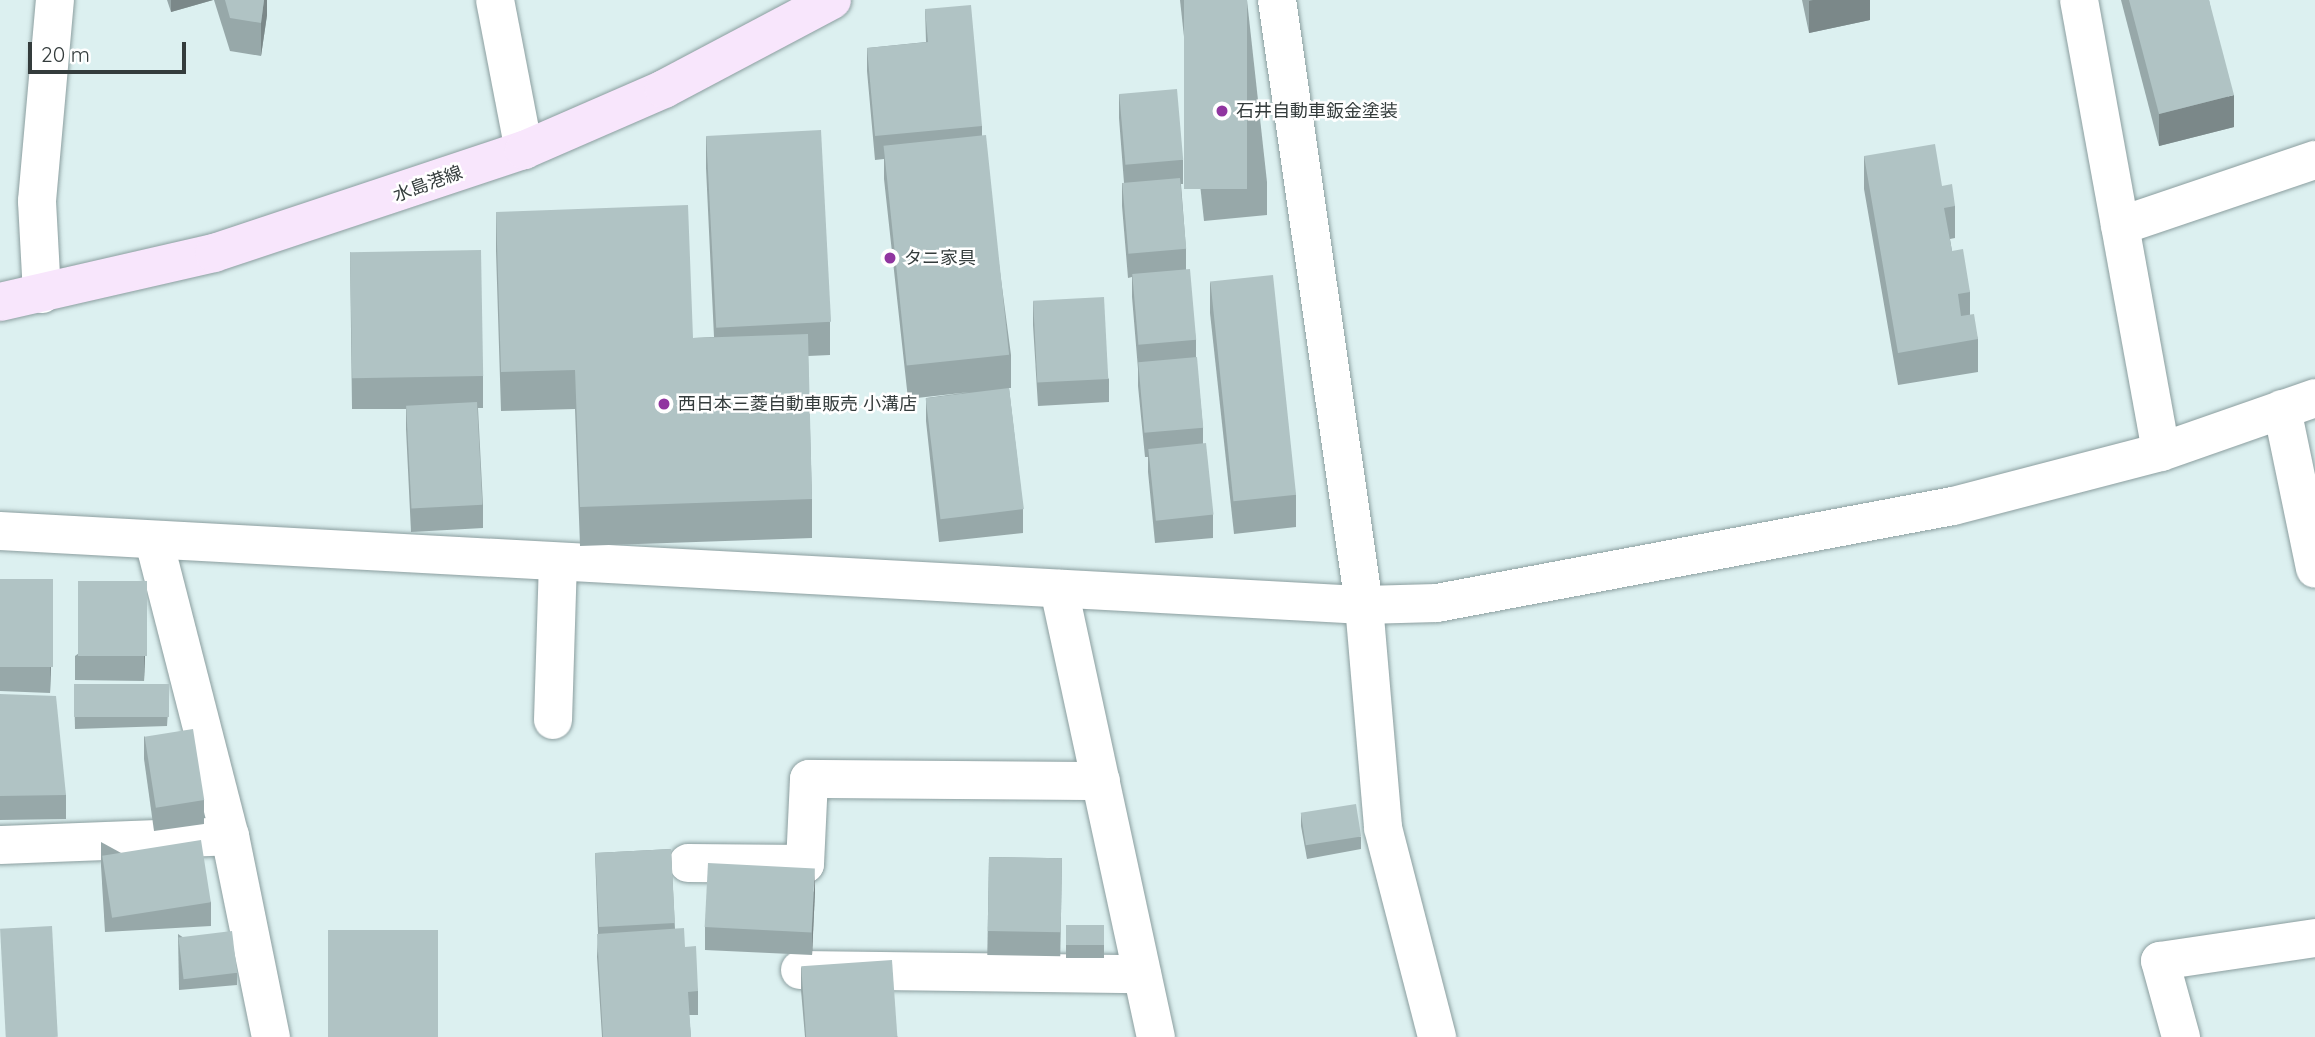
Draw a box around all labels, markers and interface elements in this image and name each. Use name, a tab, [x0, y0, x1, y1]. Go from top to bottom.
scale bar	[32, 28, 189, 72]
text: 20 m	[41, 41, 90, 67]
place label: 石井自動車鈑金塗装	[1236, 100, 1398, 122]
marker: 石井自動車鈑金塗装	[1214, 103, 1230, 119]
street label: 水島港線	[390, 162, 466, 206]
place label: タニ家具	[904, 247, 976, 269]
marker: タニ家具	[882, 250, 898, 266]
place label: 西日本三菱自動車販売 小溝店	[678, 393, 917, 415]
marker: 西日本三菱自動車販売 小溝店	[656, 396, 672, 412]

